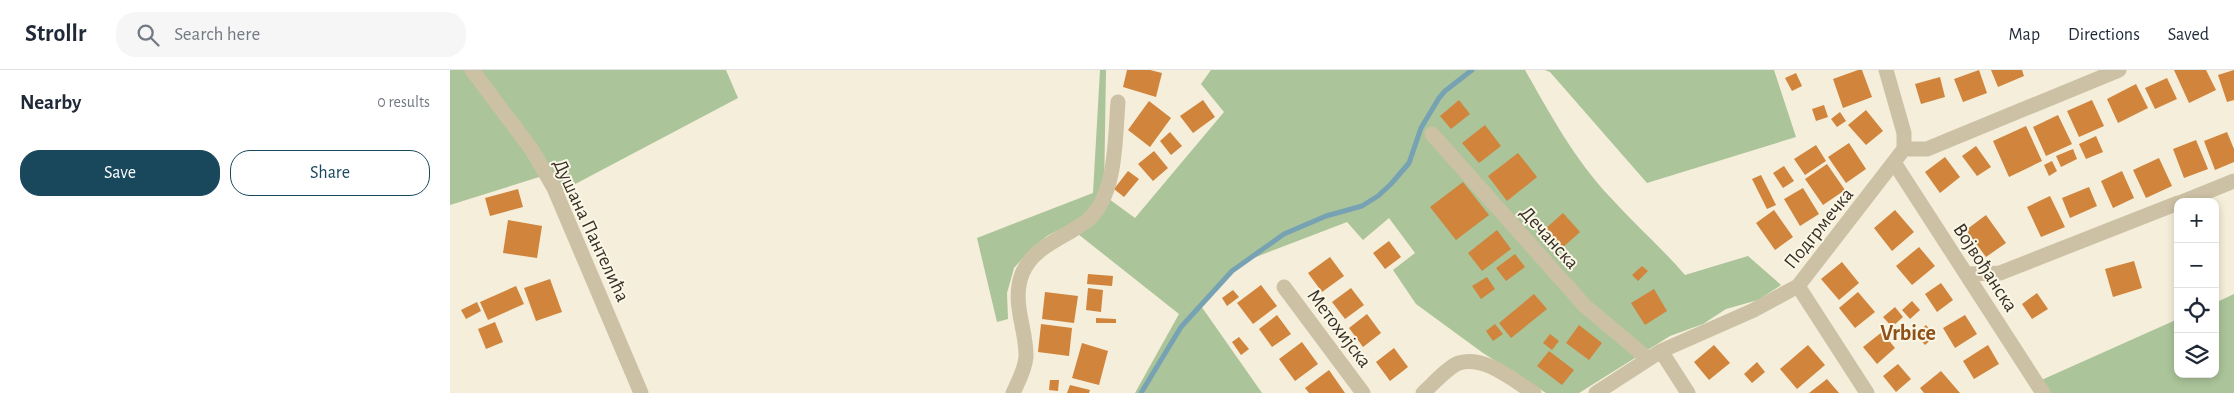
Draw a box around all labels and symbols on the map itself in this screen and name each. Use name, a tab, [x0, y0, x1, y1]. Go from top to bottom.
street label: Душана Пантелића	[549, 156, 633, 305]
street label: Подгрмечка	[1780, 184, 1857, 273]
street label: Дечанска	[1516, 202, 1582, 273]
street label: Војвођанска	[1949, 220, 2021, 315]
street label: Метохијска	[1303, 286, 1375, 371]
district label: Vrbice	[1880, 322, 1936, 344]

